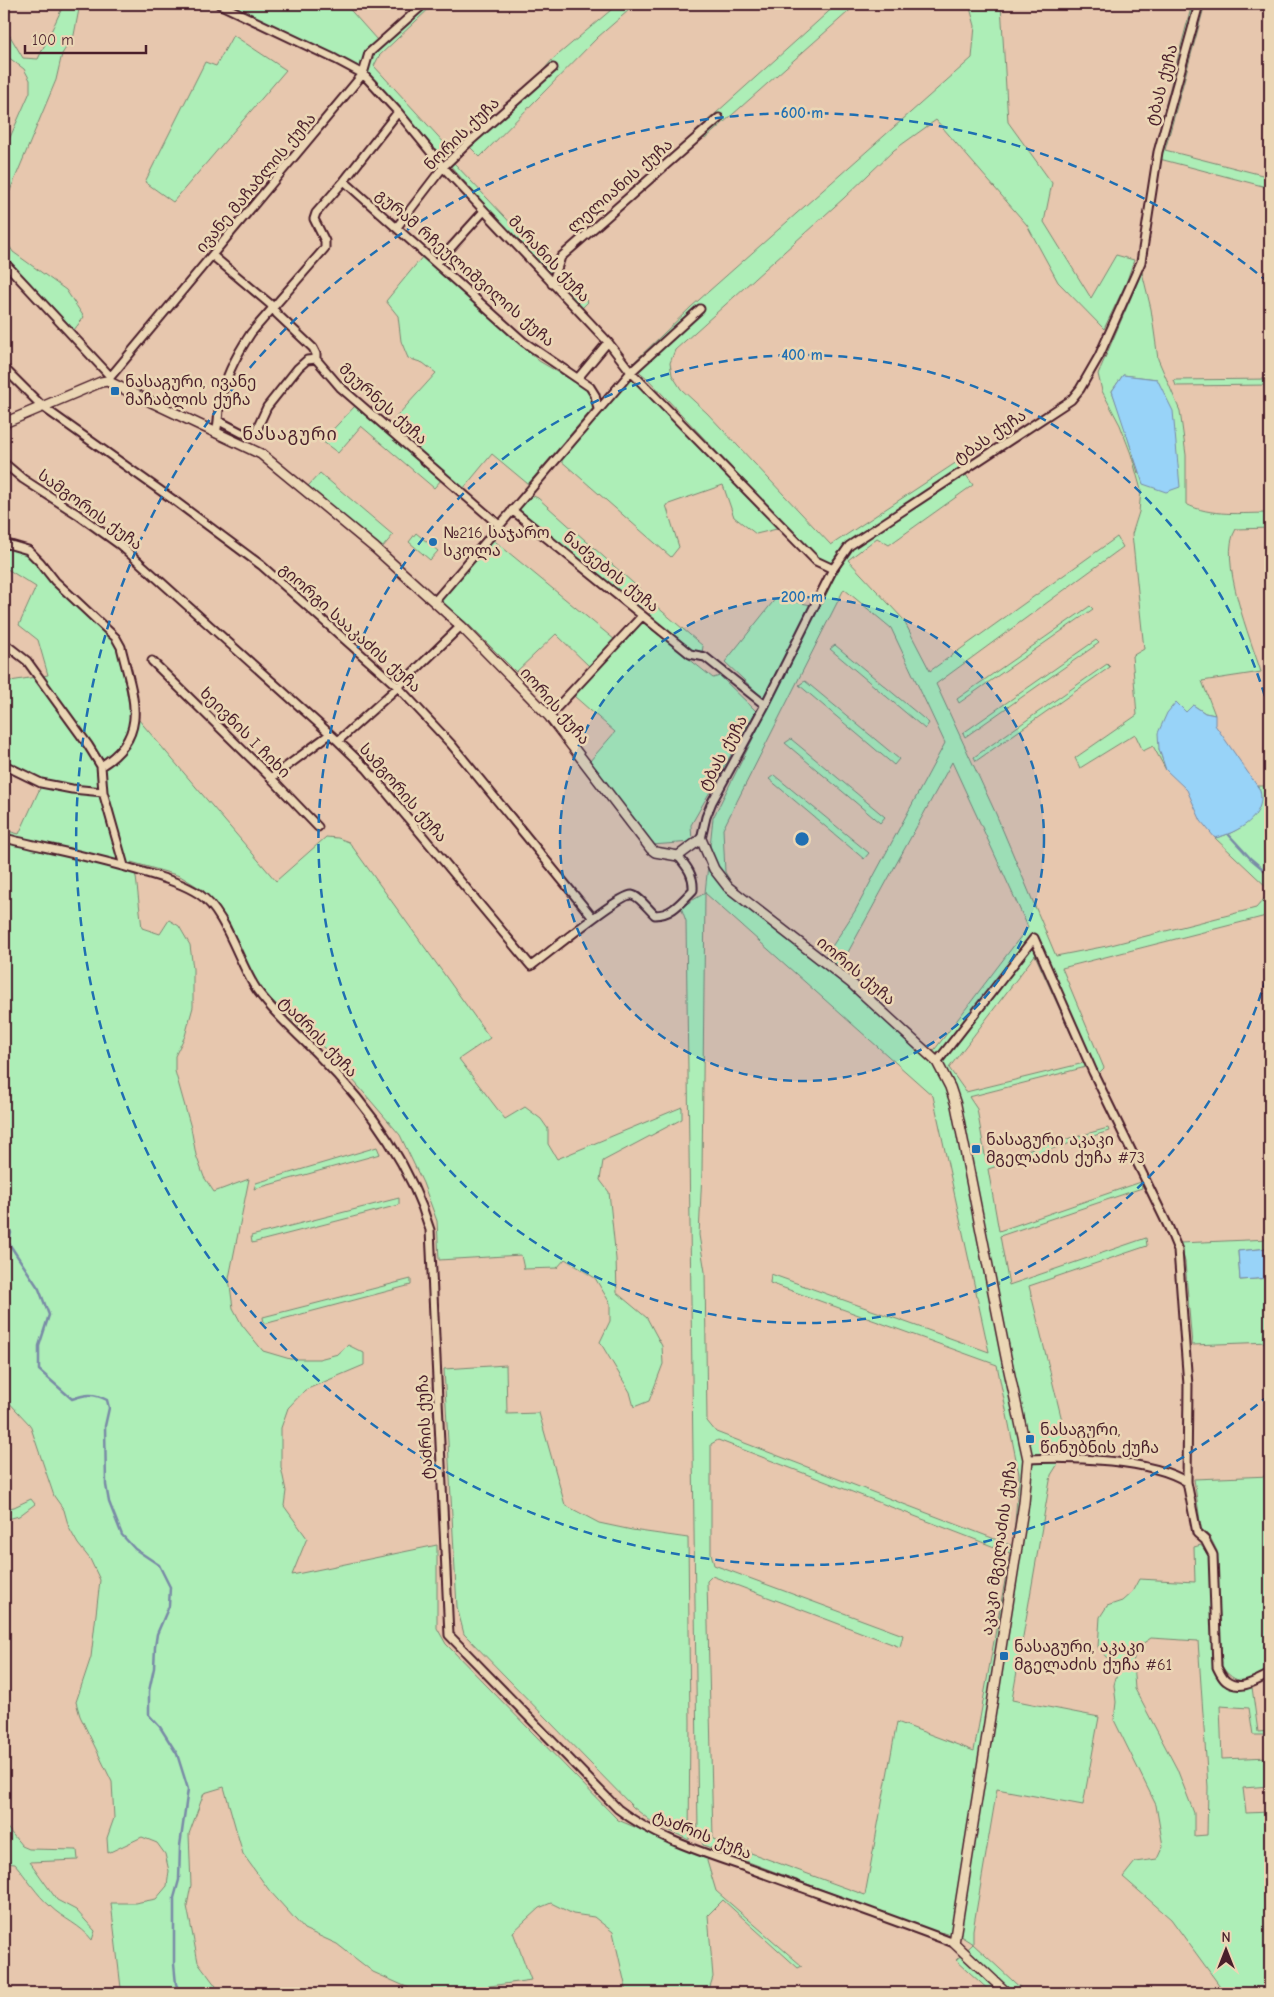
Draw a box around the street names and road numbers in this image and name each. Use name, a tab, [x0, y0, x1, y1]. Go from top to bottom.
street label: ტბას ქუჩა	[1143, 43, 1181, 127]
street label: ნორის ქუჩა	[421, 94, 503, 174]
street label: ივანე მაჩაბლის ქუჩა	[192, 110, 320, 257]
street label: ლელიანის ქუჩა	[564, 135, 677, 237]
street label: გურამ რჩეულიშვილის ქუჩა	[371, 186, 558, 351]
street label: მარანის ქუჩა	[504, 212, 594, 306]
street label: მეურნეს ქუჩა	[335, 360, 431, 448]
street label: ტბას ქუჩა	[950, 406, 1030, 468]
street label: სამგორის ქუჩა	[34, 466, 146, 554]
street label: ნაძვების ქუჩა	[560, 528, 662, 616]
street label: გიორგი სააკაძის ქუჩა	[276, 560, 424, 696]
street label: იორის ქუჩა	[517, 664, 593, 748]
street label: ხეივნის I ჩიხი	[196, 684, 294, 782]
street label: ტბას ქუჩა	[695, 712, 751, 794]
street label: სამგორის ქუჩა	[355, 740, 451, 846]
street label: იორის ქუჩა	[813, 933, 899, 1009]
street label: ტაძრის ქუჩა	[275, 993, 361, 1081]
street label: ტაძრის ქუჩა	[413, 1374, 437, 1480]
street label: აკაკი მგელაძის ქუჩა	[978, 1460, 1021, 1637]
street label: ტაძრის ქუჩა	[650, 1807, 754, 1863]

